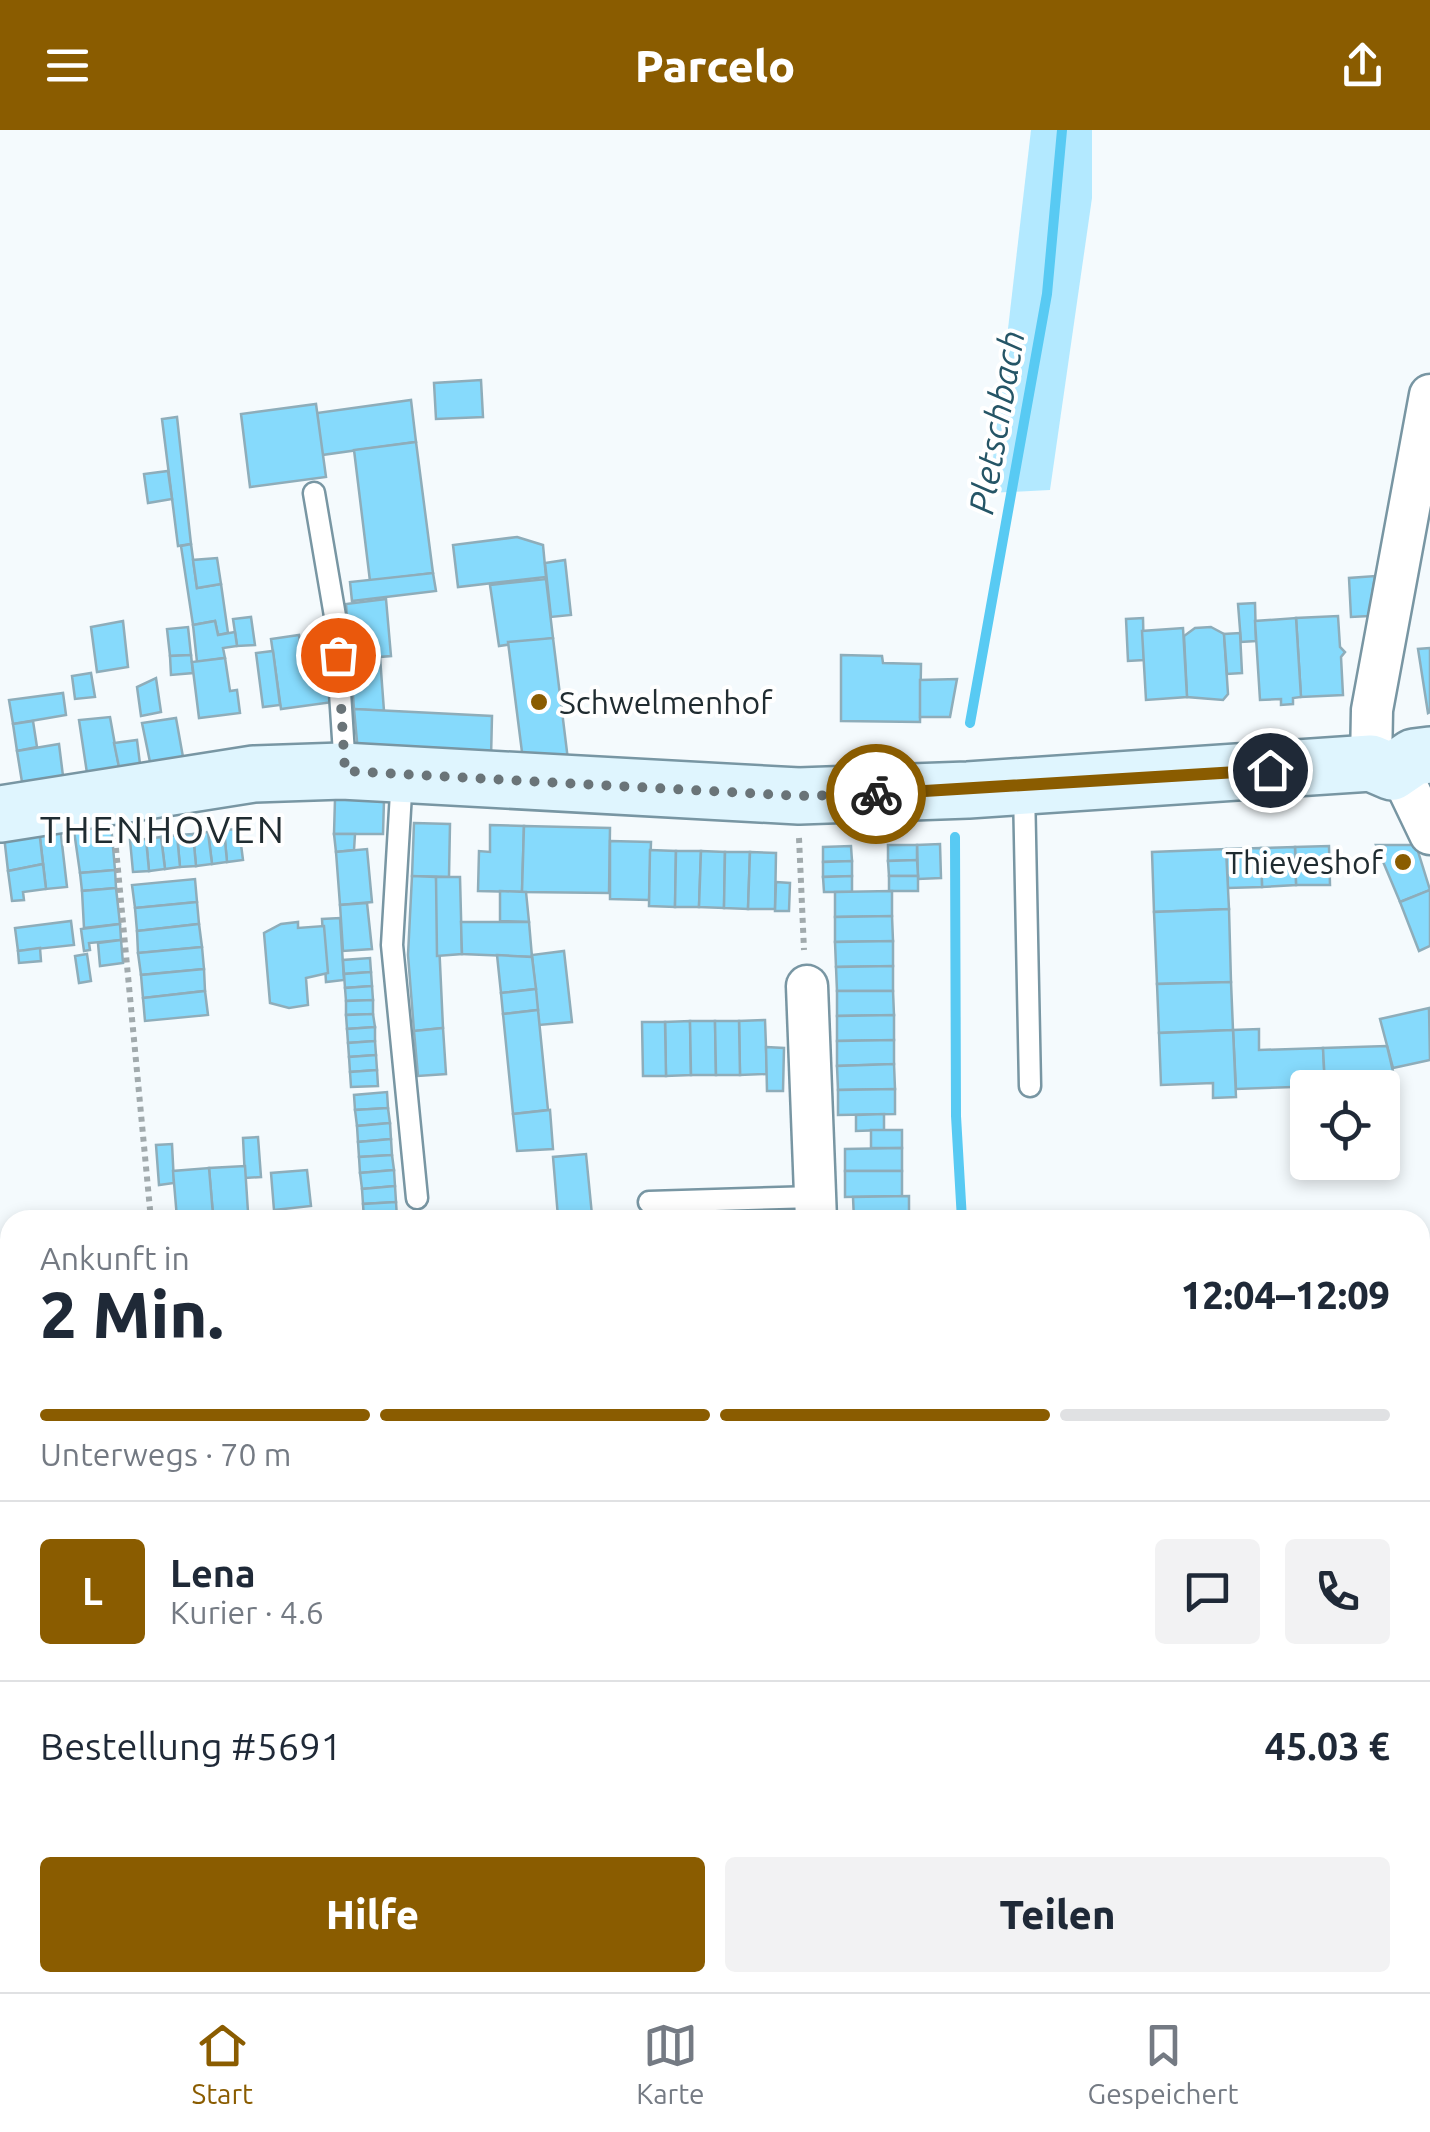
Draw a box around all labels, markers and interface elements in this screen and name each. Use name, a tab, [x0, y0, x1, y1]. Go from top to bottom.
icon: menu	[40, 38, 95, 93]
icon: share	[1335, 38, 1390, 93]
text: Parcelo	[635, 40, 795, 91]
water label: Pletschbach	[960, 327, 1032, 517]
pin	[296, 613, 381, 698]
icon: bag	[311, 628, 366, 683]
place label: Schwelmenhof	[559, 684, 773, 720]
marker: Schwelmenhof	[528, 691, 550, 713]
pin	[1228, 728, 1313, 813]
icon: home	[1243, 743, 1298, 798]
courier	[826, 744, 926, 844]
icon: bike	[849, 767, 904, 822]
district label: THENHOVEN	[40, 808, 286, 850]
place label: Thieveshof	[1225, 844, 1384, 880]
marker: Thieveshof	[1392, 851, 1414, 873]
map controls	[1290, 1070, 1400, 1180]
button: locate	[1290, 1070, 1400, 1180]
text: Ankunft in	[40, 1240, 190, 1276]
text: 12:04–12:09	[1181, 1274, 1390, 1316]
text: 2 Min.	[40, 1277, 224, 1350]
text: Unterwegs · 70 m	[40, 1436, 291, 1472]
button: chat	[1155, 1539, 1260, 1644]
button: phone	[1285, 1539, 1390, 1644]
text: Lena	[170, 1552, 256, 1594]
text: L	[82, 1570, 103, 1612]
text: Kurier · 4.6	[170, 1594, 324, 1630]
text: Bestellung #5691	[40, 1725, 342, 1767]
text: 45.03 €	[1264, 1725, 1390, 1767]
button: Hilfe	[40, 1857, 705, 1972]
button: Teilen	[725, 1857, 1390, 1972]
tab: Start	[192, 2018, 253, 2109]
tab: Karte	[636, 2018, 705, 2109]
tab: Gespeichert	[1088, 2018, 1238, 2109]

